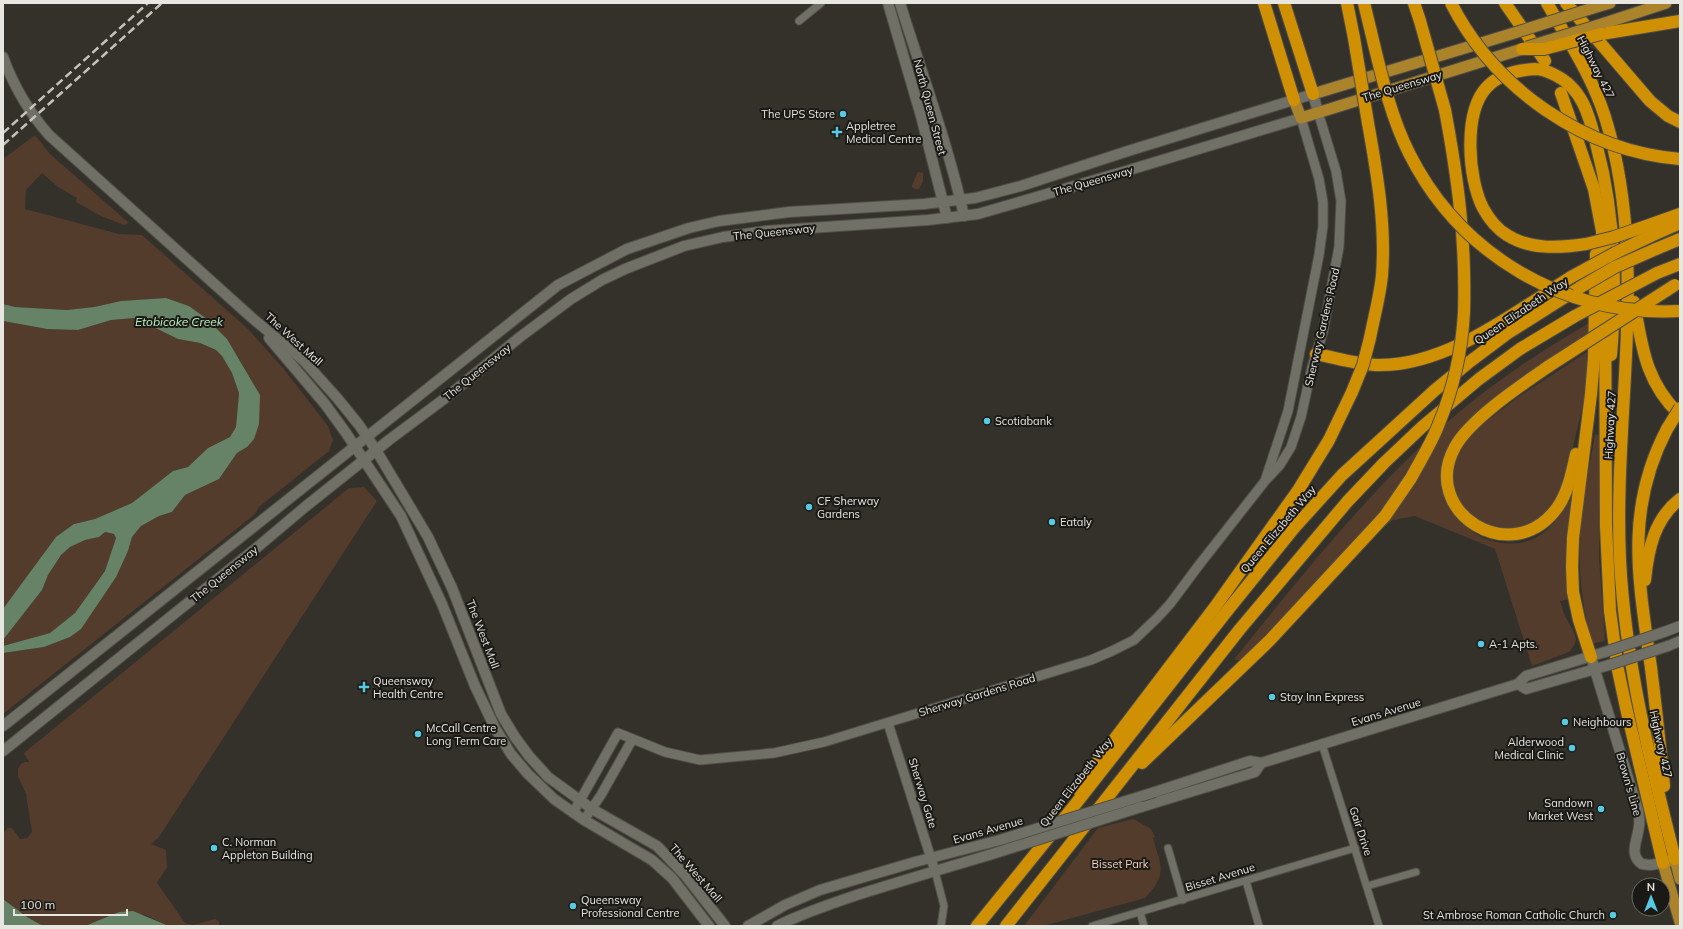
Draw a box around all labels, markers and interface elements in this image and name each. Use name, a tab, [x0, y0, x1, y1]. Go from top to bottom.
street label: Highway 427	[1574, 33, 1618, 101]
street label: North Queen Street	[910, 58, 950, 157]
street label: The Queensway	[1361, 67, 1444, 105]
place label: The UPS Store	[761, 107, 835, 121]
marker: The UPS Store	[838, 109, 848, 119]
place label: Appletree Medical Centre	[846, 119, 921, 146]
marker: Appletree Medical Centre	[831, 126, 843, 138]
street label: The Queensway	[1051, 163, 1135, 199]
street label: The Queensway	[732, 221, 816, 243]
street label: Sherway Gardens Road	[1302, 266, 1342, 388]
street label: Queen Elizabeth Way	[1472, 274, 1571, 348]
street label: The West Mall	[262, 309, 326, 369]
water label: Etobicoke Creek	[135, 314, 224, 329]
street label: The Queensway	[441, 341, 514, 403]
street label: Highway 427	[1601, 390, 1619, 460]
place label: Scotiabank	[995, 414, 1052, 428]
marker: Scotiabank	[982, 416, 992, 426]
street label: Queen Elizabeth Way	[1237, 482, 1319, 576]
place label: CF Sherway Gardens	[817, 494, 879, 521]
marker: CF Sherway Gardens	[804, 502, 814, 512]
place label: Eataly	[1060, 515, 1092, 529]
marker: Eataly	[1047, 517, 1057, 527]
street label: The Queensway	[188, 543, 261, 605]
street label: The West Mall	[463, 597, 503, 671]
place label: A-1 Apts.	[1489, 637, 1537, 651]
marker: A-1 Apts.	[1476, 639, 1486, 649]
street label: Sherway Gardens Road	[917, 671, 1037, 719]
place label: Queensway Health Centre	[373, 674, 443, 701]
marker: Queensway Health Centre	[358, 681, 370, 693]
place label: Stay Inn Express	[1280, 690, 1364, 704]
marker: Stay Inn Express	[1267, 692, 1277, 702]
street label: Evans Avenue	[1350, 695, 1422, 729]
street label: Highway 427	[1646, 709, 1676, 779]
place label: Neighbours	[1573, 715, 1632, 729]
marker: Neighbours	[1560, 717, 1570, 727]
place label: McCall Centre Long Term Care	[426, 721, 506, 748]
marker: McCall Centre Long Term Care	[413, 729, 423, 739]
street label: Queen Elizabeth Way	[1037, 734, 1115, 830]
place label: Alderwood Medical Clinic	[1495, 735, 1565, 762]
marker: Alderwood Medical Clinic	[1567, 743, 1577, 753]
street label: Brown's Line	[1613, 751, 1645, 817]
street label: Sherway Gate	[906, 756, 940, 830]
place label: Sandown Market West	[1528, 796, 1593, 823]
marker: Sandown Market West	[1596, 804, 1606, 814]
street label: Gair Drive	[1347, 805, 1375, 857]
street label: Evans Avenue	[952, 813, 1024, 847]
place label: C. Norman Appleton Building	[222, 835, 313, 862]
street label: The West Mall	[667, 841, 725, 905]
marker: C. Norman Appleton Building	[209, 843, 219, 853]
park label: Bisset Park	[1092, 857, 1149, 871]
street label: Bisset Avenue	[1184, 860, 1256, 894]
north arrow	[1631, 877, 1671, 917]
text: N	[1647, 880, 1655, 894]
scale bar	[14, 891, 127, 917]
place label: Queensway Professional Centre	[581, 893, 679, 920]
text: 100 m	[20, 897, 55, 912]
marker: Queensway Professional Centre	[568, 901, 578, 911]
place label: St Ambrose Roman Catholic Church	[1423, 908, 1605, 922]
marker: St Ambrose Roman Catholic Church	[1608, 910, 1618, 920]

